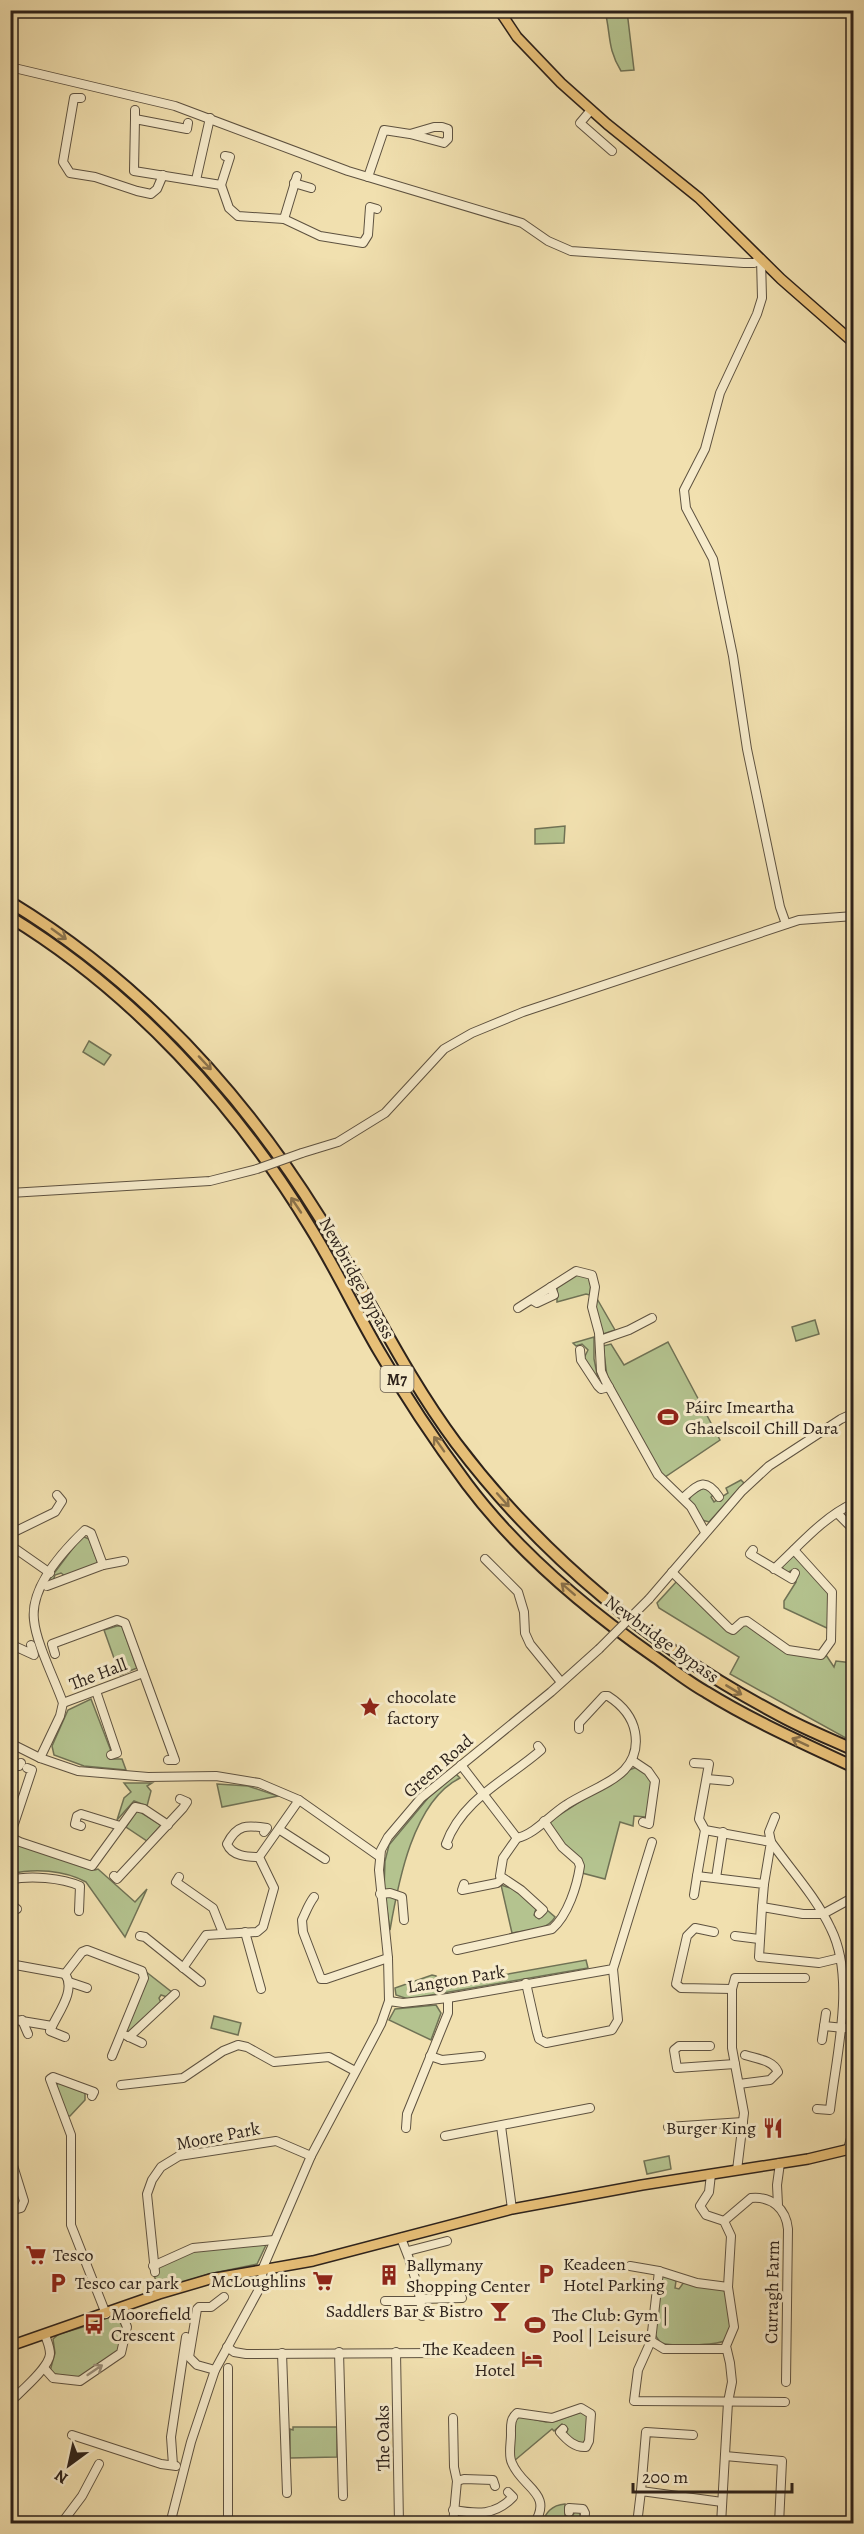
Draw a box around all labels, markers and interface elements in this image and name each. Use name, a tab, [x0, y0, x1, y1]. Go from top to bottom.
one-way arrow	[51, 928, 67, 940]
one-way arrow	[197, 1056, 212, 1071]
one-way arrow	[289, 1197, 301, 1214]
street label: Newbridge Bypass	[314, 1213, 400, 1343]
road number: M7	[380, 1366, 414, 1392]
place label: Páirc Imeartha Ghaelscoil Chill Dara	[685, 1395, 839, 1440]
sports icon: Páirc Imeartha Ghaelscoil Chill Dara	[656, 1405, 680, 1429]
one-way arrow	[433, 1436, 445, 1453]
one-way arrow	[496, 1493, 510, 1508]
one-way arrow	[561, 1582, 576, 1596]
street label: Newbridge Bypass	[600, 1589, 724, 1689]
street label: The Hall	[66, 1652, 131, 1696]
one-way arrow	[726, 1684, 743, 1696]
place label: chocolate factory	[387, 1685, 456, 1730]
place icon: chocolate factory	[358, 1695, 382, 1719]
street label: Green Road	[398, 1729, 478, 1803]
one-way arrow	[792, 1736, 810, 1748]
street label: Langton Park	[405, 1959, 507, 1999]
street label: Moore Park	[174, 2116, 262, 2156]
place label: Burger King	[666, 2116, 756, 2140]
restaurant icon: Burger King	[761, 2116, 785, 2140]
street label: Curragh Farm	[759, 2240, 785, 2344]
supermarket icon: Tesco	[24, 2243, 48, 2267]
place label: Tesco	[53, 2243, 93, 2267]
place label: Keadeen Hotel Parking	[563, 2252, 665, 2297]
place label: Ballymany Shopping Center	[406, 2253, 530, 2298]
parking icon: Keadeen Hotel Parking	[534, 2262, 558, 2286]
building icon: Ballymany Shopping Center	[377, 2263, 401, 2287]
place label: McLoughlins	[211, 2269, 306, 2293]
supermarket icon: McLoughlins	[311, 2269, 335, 2293]
parking icon: Tesco car park	[46, 2271, 70, 2295]
place label: Tesco car park	[75, 2271, 179, 2295]
place label: Saddlers Bar & Bistro	[326, 2299, 483, 2323]
bar icon: Saddlers Bar & Bistro	[488, 2299, 512, 2323]
place label: Moorefield Crescent	[111, 2302, 192, 2347]
place label: The Club: Gym | Pool | Leisure	[552, 2303, 669, 2348]
bus stop icon: Moorefield Crescent	[82, 2312, 106, 2336]
sports icon: The Club: Gym | Pool | Leisure	[523, 2313, 547, 2337]
place label: The Keadeen Hotel	[423, 2337, 516, 2382]
hotel icon: The Keadeen Hotel	[520, 2347, 544, 2371]
one-way arrow	[86, 2364, 103, 2376]
street label: The Oaks	[370, 2405, 396, 2471]
north arrow	[39, 2435, 99, 2495]
scale bar	[633, 2456, 792, 2494]
text: N	[50, 2464, 72, 2489]
text: 200 m	[642, 2465, 688, 2489]

